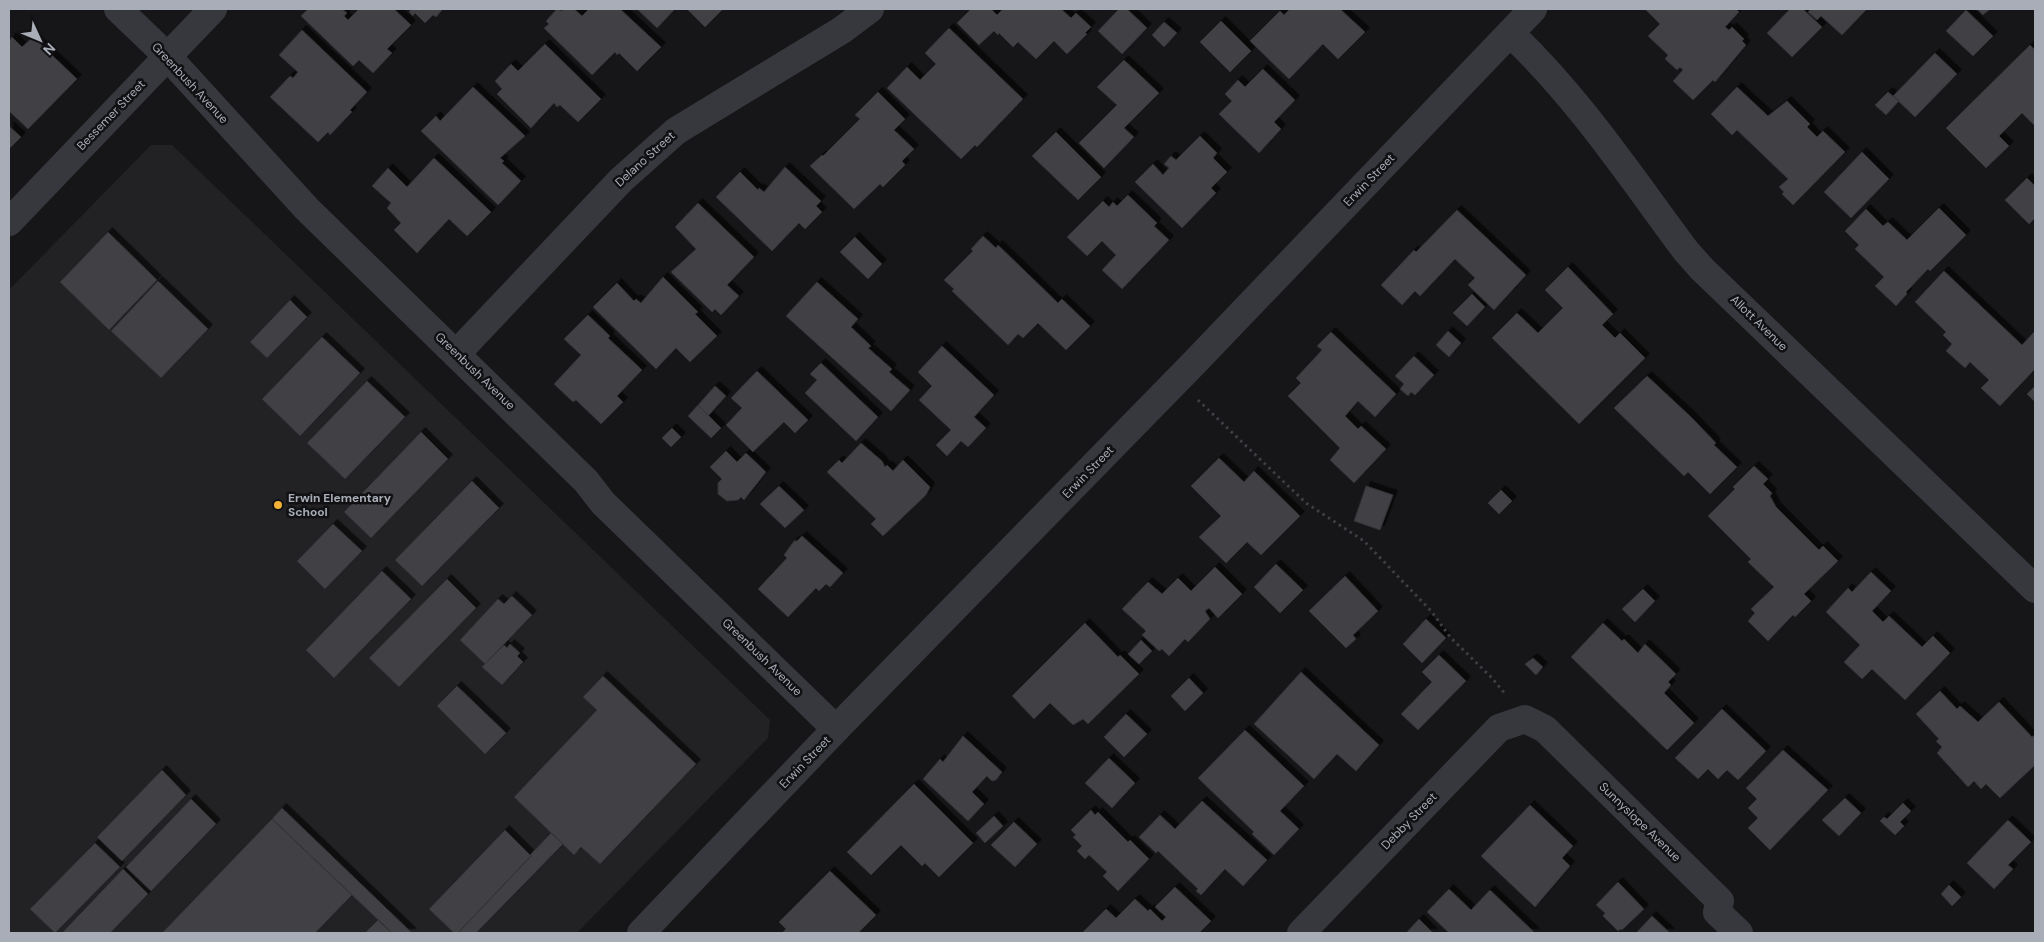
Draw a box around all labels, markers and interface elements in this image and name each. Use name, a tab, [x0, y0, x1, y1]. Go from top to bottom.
north arrow	[15, 15, 65, 65]
text: N	[39, 39, 59, 59]
street label: Greenbush Avenue	[148, 39, 232, 127]
street label: Bessemer Street	[73, 76, 149, 154]
street label: Delano Street	[612, 128, 679, 190]
street label: Erwin Street	[1340, 150, 1398, 210]
street label: Allott Avenue	[1727, 292, 1791, 354]
street label: Greenbush Avenue	[432, 329, 518, 413]
street label: Erwin Street	[1059, 442, 1117, 502]
place label: Erwin Elementary School	[288, 490, 392, 520]
marker: Erwin Elementary School	[272, 499, 284, 511]
street label: Greenbush Avenue	[719, 615, 805, 699]
street label: Erwin Street	[776, 732, 834, 792]
street label: Sunnyslope Avenue	[1596, 779, 1684, 865]
street label: Debby Street	[1378, 789, 1440, 853]

